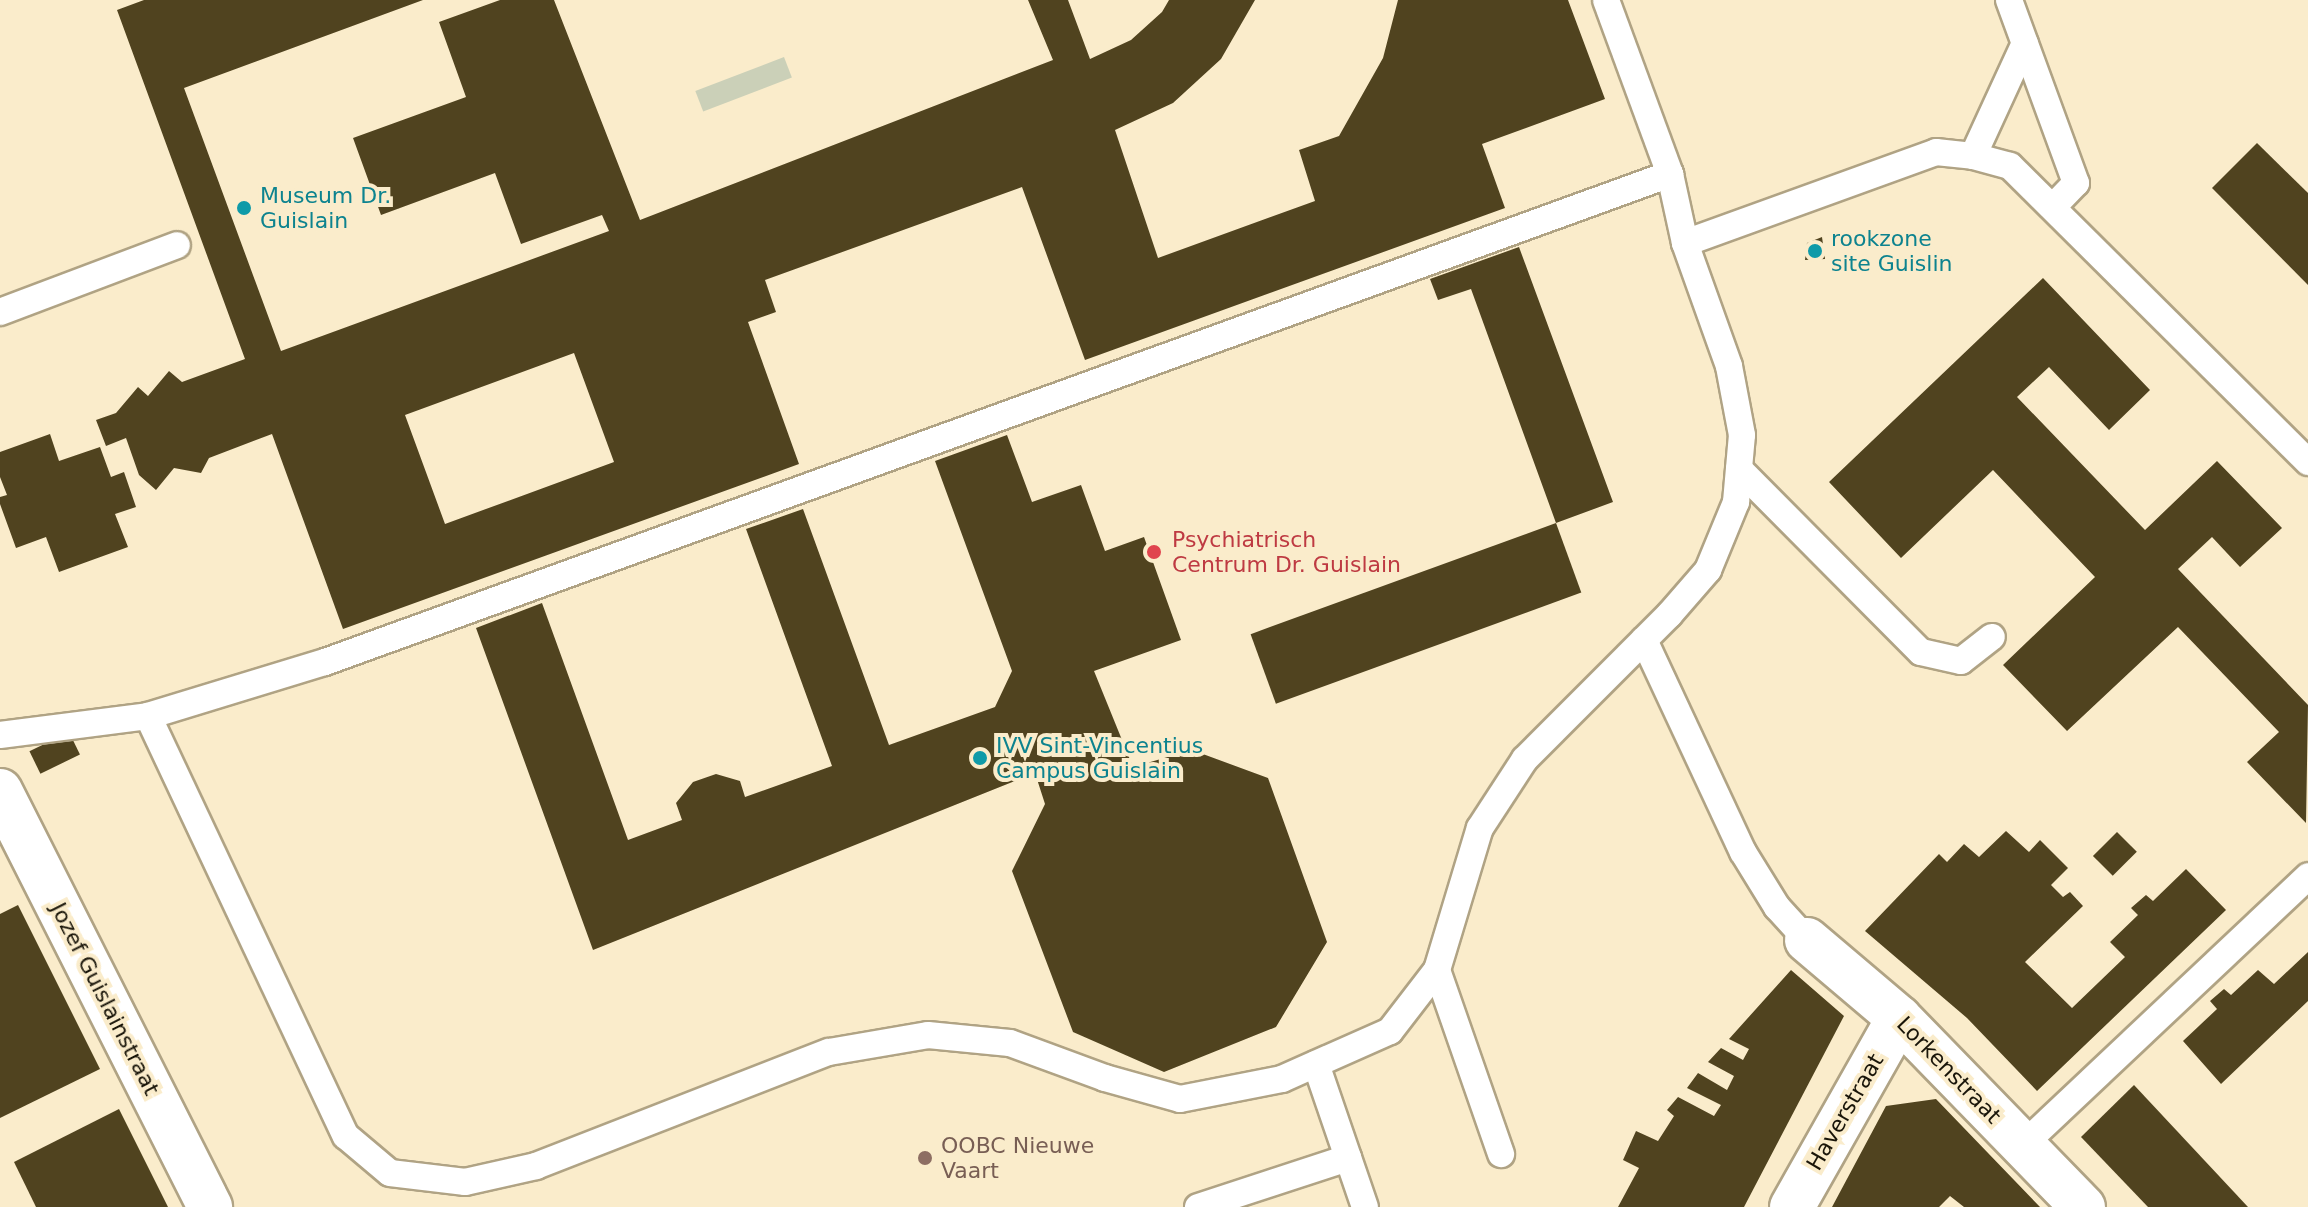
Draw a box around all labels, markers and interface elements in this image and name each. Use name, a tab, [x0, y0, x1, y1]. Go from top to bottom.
place label: Museum Dr. Guislain	[260, 182, 391, 234]
marker: Museum Dr. Guislain	[235, 199, 253, 217]
place label: rookzone site Guislin	[1831, 225, 1952, 276]
marker: rookzone site Guislin	[1806, 242, 1824, 260]
place label: Psychiatrisch Centrum Dr. Guislain	[1172, 526, 1401, 578]
marker: Psychiatrisch Centrum Dr. Guislain	[1143, 541, 1165, 563]
place label: IVV Sint-Vincentius Campus Guislain	[996, 732, 1203, 784]
marker: IVV Sint-Vincentius Campus Guislain	[971, 749, 989, 767]
street label: Jozef Guislainstraat	[45, 898, 165, 1100]
street label: Lorkenstraat	[1891, 1011, 2007, 1129]
street label: Haverstraat	[1801, 1049, 1889, 1175]
place label: OOBC Nieuwe Vaart	[941, 1132, 1094, 1184]
marker: OOBC Nieuwe Vaart	[916, 1149, 934, 1167]

